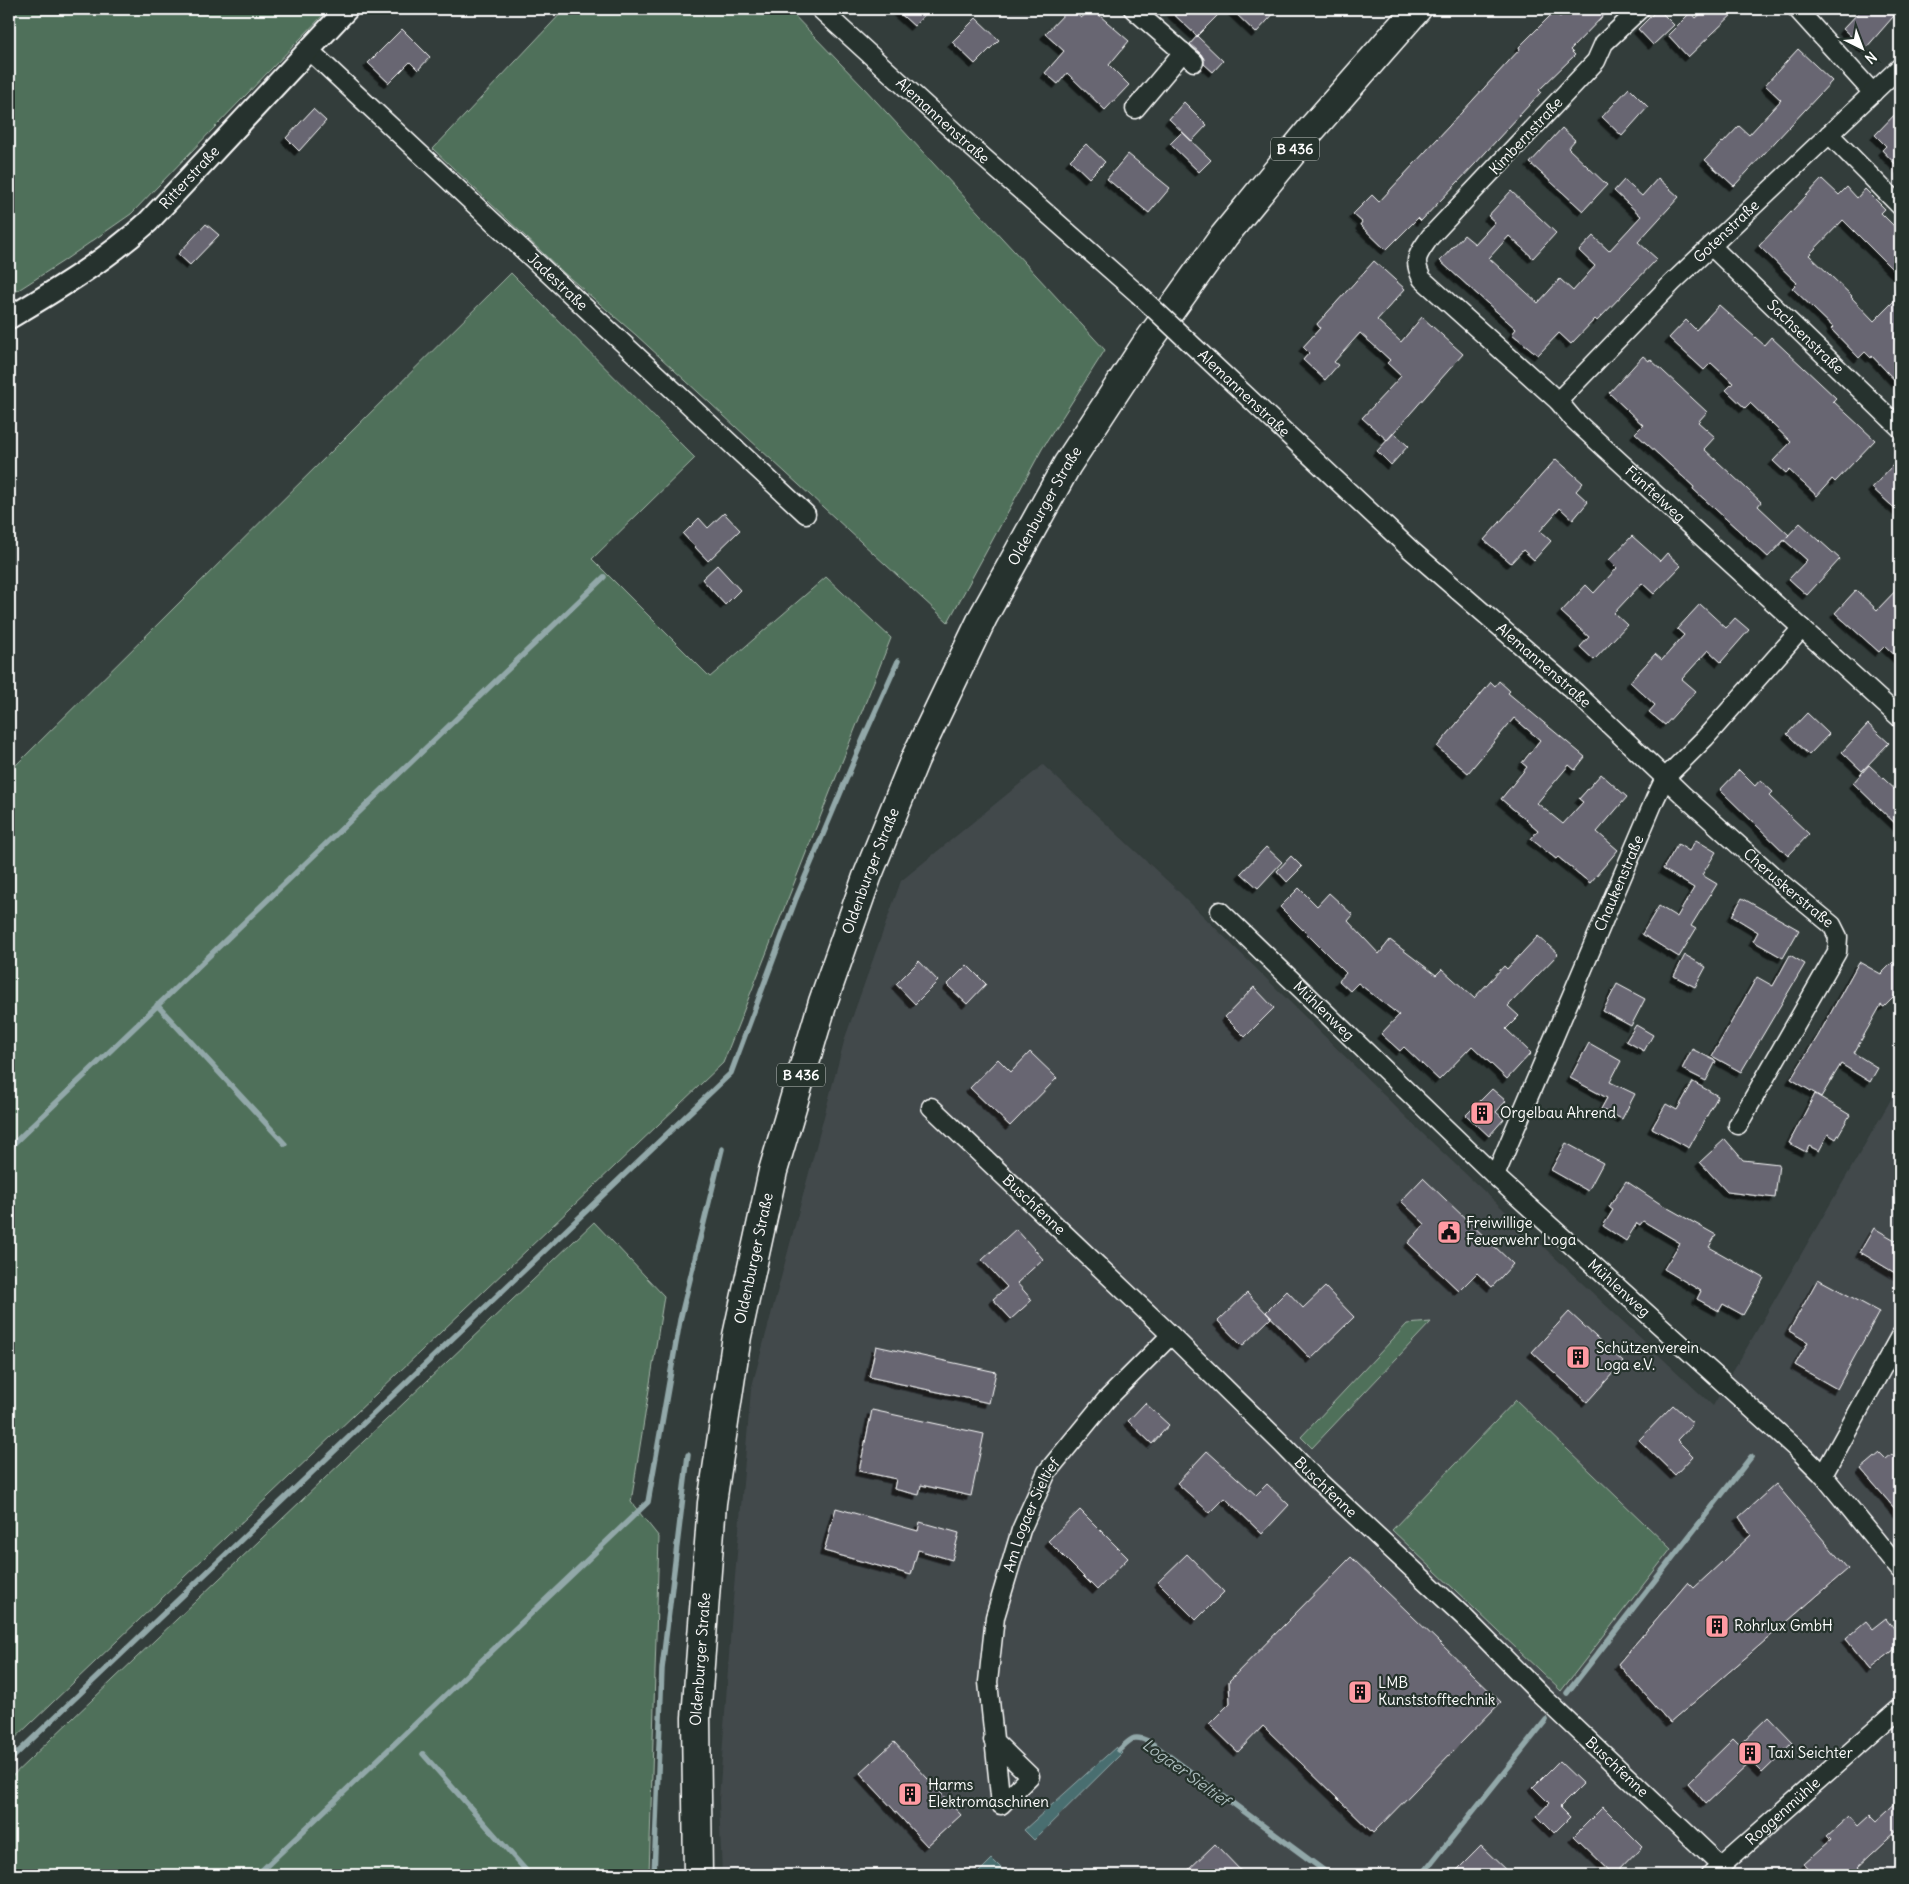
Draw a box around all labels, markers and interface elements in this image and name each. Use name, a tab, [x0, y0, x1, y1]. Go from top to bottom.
north arrow	[1836, 22, 1886, 72]
text: N	[1861, 48, 1880, 68]
street label: Alemannenstraße	[892, 73, 994, 168]
street label: Kimbernstraße	[1485, 93, 1567, 179]
road number: B 436	[1271, 138, 1319, 160]
street label: Ritterstraße	[155, 142, 223, 213]
street label: Gotenstraße	[1689, 195, 1763, 267]
street label: Jadestraße	[524, 249, 592, 314]
street label: Sachsenstraße	[1763, 295, 1848, 378]
street label: Alemannenstraße	[1194, 345, 1294, 441]
street label: Oldenburger Straße	[1003, 443, 1086, 569]
street label: Fünftelweg	[1621, 461, 1689, 526]
street label: Alemannenstraße	[1493, 618, 1595, 711]
street label: Oldenburger Straße	[838, 805, 903, 937]
street label: Chaukenstraße	[1590, 832, 1648, 934]
street label: Cheruskerstraße	[1740, 844, 1838, 931]
street label: Mühlenweg	[1289, 977, 1359, 1044]
road number: B 436	[777, 1064, 825, 1086]
building icon: Orgelbau Ahrend	[1469, 1100, 1495, 1126]
place label: Orgelbau Ahrend	[1500, 1103, 1616, 1122]
street label: Buschfenne	[999, 1170, 1070, 1239]
street label: Oldenburger Straße	[730, 1191, 777, 1326]
place label: Freiwillige Feuerwehr Loga	[1466, 1213, 1577, 1249]
public building icon: Freiwillige Feuerwehr Loga	[1436, 1219, 1462, 1245]
street label: Mühlenweg	[1584, 1255, 1654, 1321]
place label: Schützenverein Loga e.V.	[1596, 1338, 1699, 1374]
building icon: Schützenverein Loga e.V.	[1565, 1344, 1591, 1370]
street label: Buschfenne	[1291, 1452, 1361, 1521]
street label: Am Logaer Sieltief	[999, 1453, 1064, 1574]
street label: Oldenburger Straße	[686, 1592, 714, 1726]
building icon: Rohrlux GmbH	[1704, 1613, 1730, 1639]
place label: Rohrlux GmbH	[1734, 1616, 1833, 1635]
place label: LMB Kunststofftechnik	[1378, 1673, 1496, 1709]
building icon: LMB Kunststofftechnik	[1347, 1679, 1373, 1705]
street label: Buschfenne	[1582, 1732, 1653, 1801]
water label: Logaer Sieltief	[1139, 1734, 1236, 1812]
building icon: Taxi Seichter	[1737, 1740, 1763, 1766]
place label: Taxi Seichter	[1768, 1743, 1853, 1762]
street label: Roggenmühle	[1741, 1773, 1824, 1849]
place label: Harms Elektromaschinen	[928, 1775, 1049, 1811]
building icon: Harms Elektromaschinen	[897, 1781, 923, 1807]

